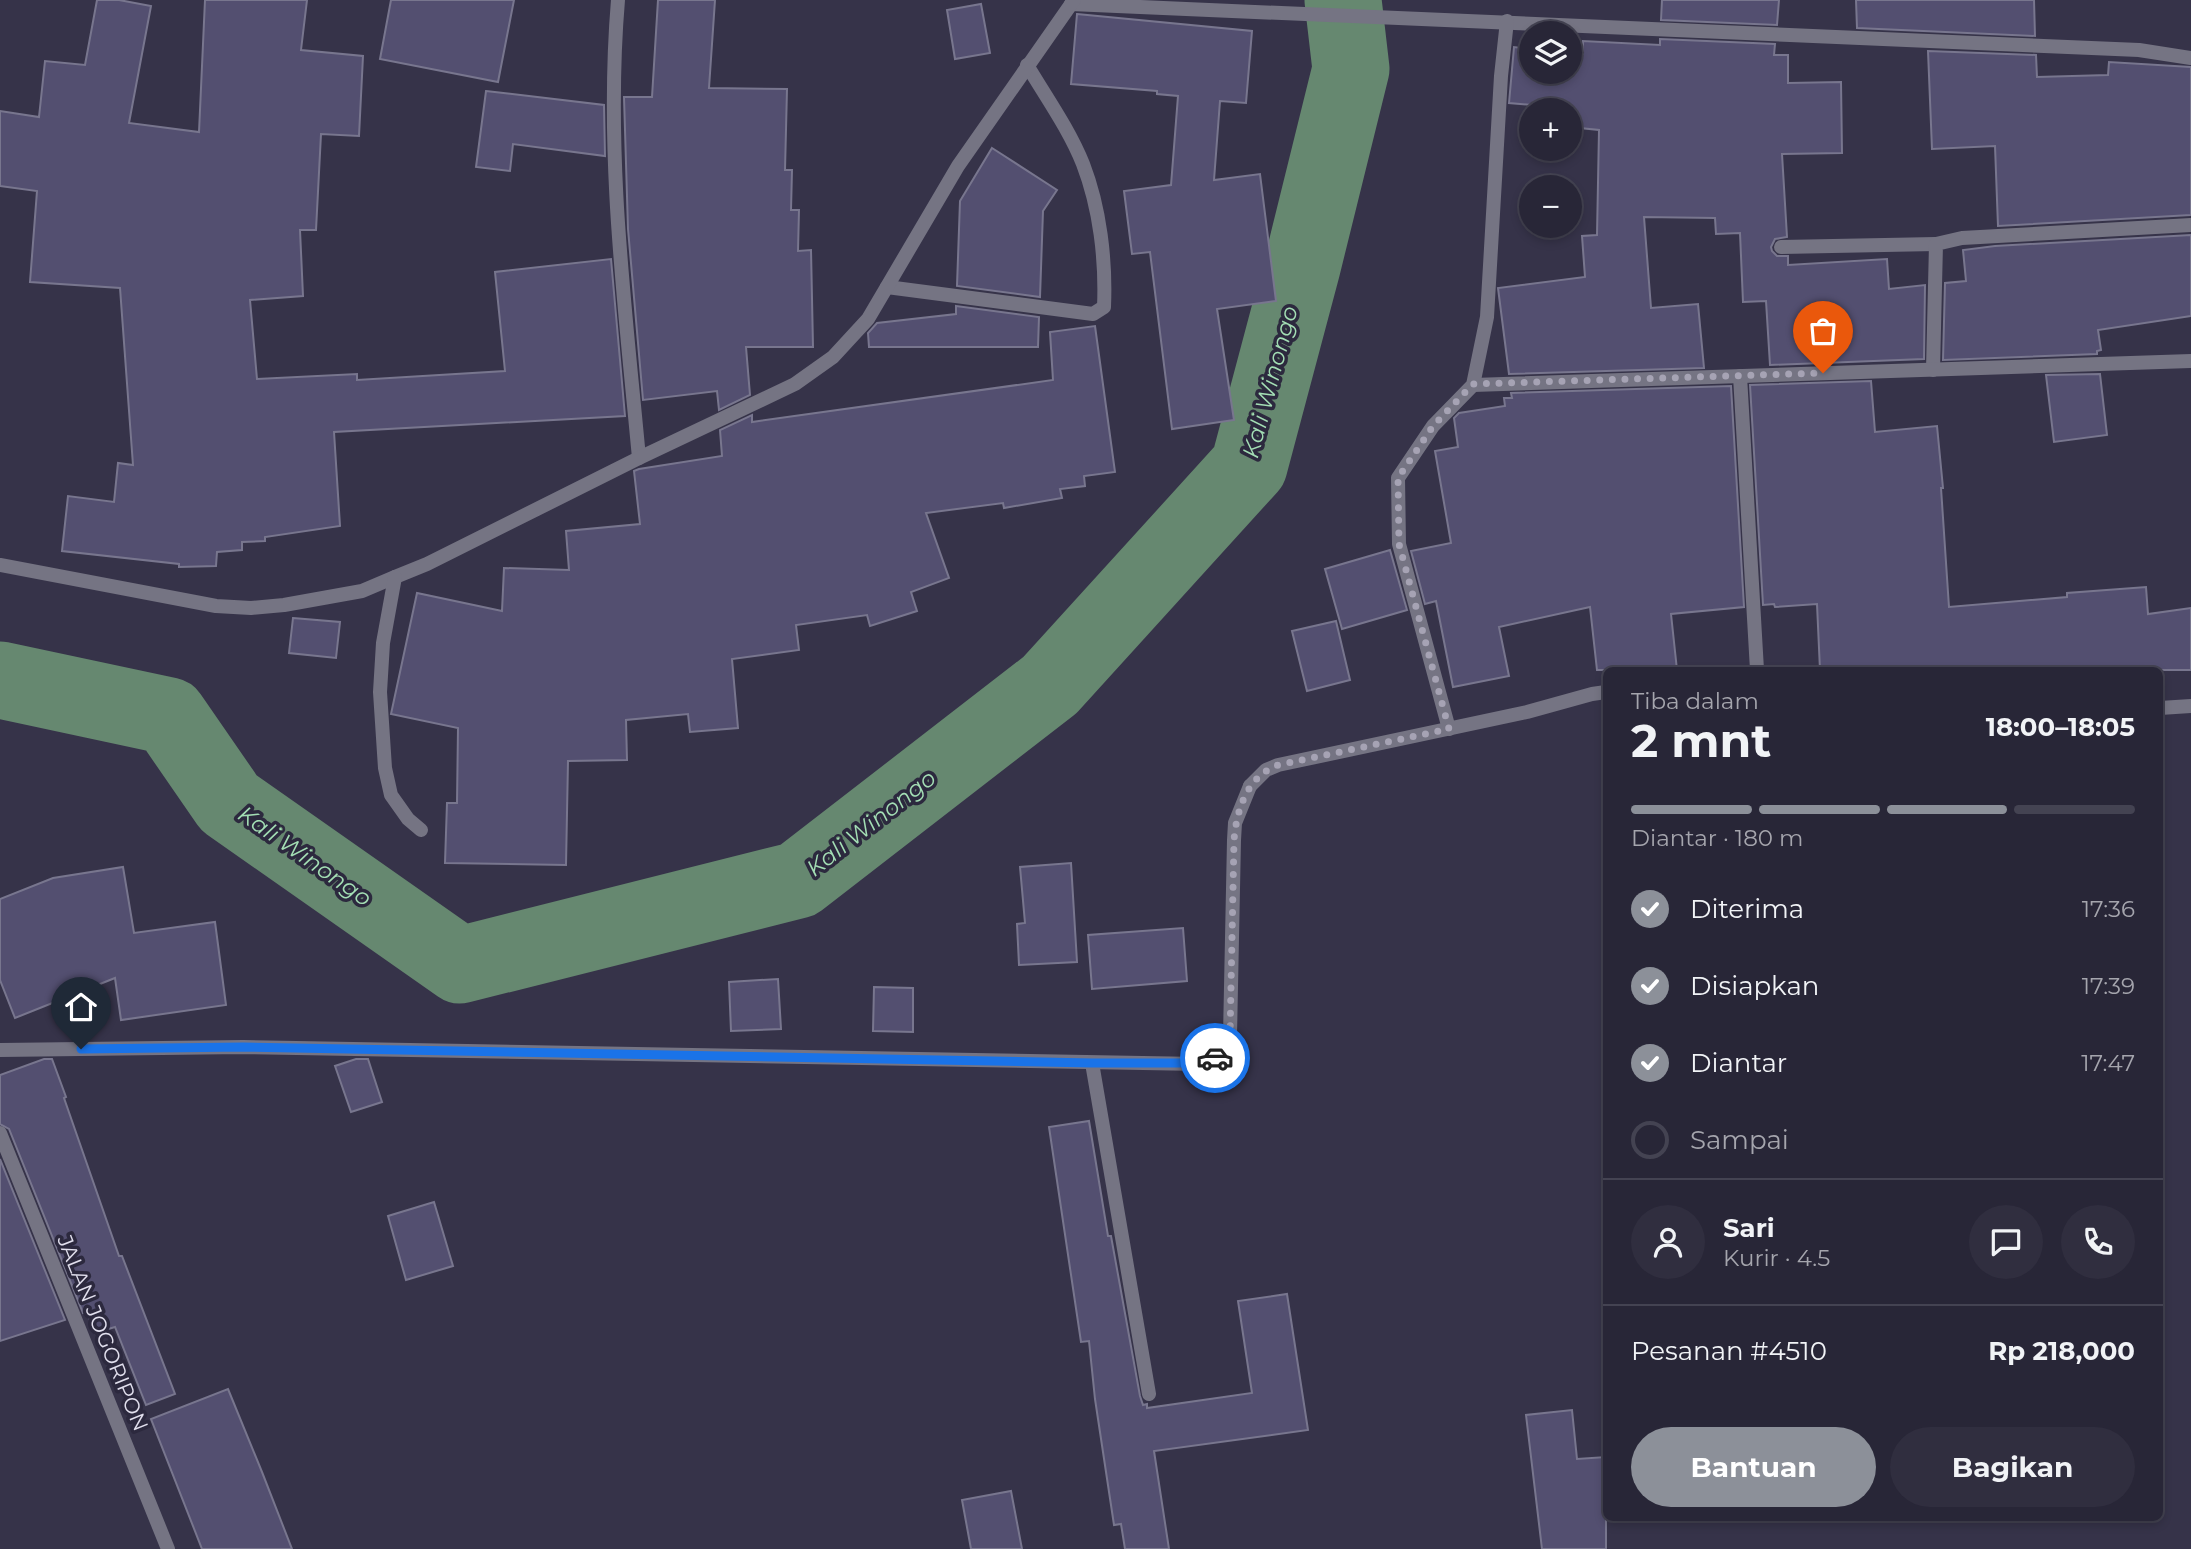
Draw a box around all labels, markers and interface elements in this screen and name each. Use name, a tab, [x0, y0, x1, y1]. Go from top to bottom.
map controls	[1519, 21, 1582, 238]
button: layers	[1519, 21, 1582, 84]
button: +	[1519, 98, 1582, 161]
button: −	[1519, 175, 1582, 238]
pin	[1793, 301, 1853, 373]
water label: Kali Winongo	[1236, 303, 1304, 461]
icon: bag	[1804, 312, 1842, 350]
text: Tiba dalam	[1631, 687, 1759, 715]
text: 18:00–18:05	[1986, 711, 2135, 743]
text: 2 mnt	[1631, 712, 1771, 769]
water label: Kali Winongo	[801, 764, 941, 882]
water label: Kali Winongo	[233, 800, 377, 912]
text: Diantar · 180 m	[1631, 824, 1803, 852]
icon: check	[1631, 890, 1669, 928]
text: Diterima	[1690, 893, 1804, 925]
text: 17:36	[2082, 895, 2135, 923]
icon: check	[1631, 967, 1669, 1005]
text: Disiapkan	[1690, 970, 1819, 1002]
text: 17:39	[2082, 972, 2135, 1000]
pin	[51, 977, 111, 1049]
icon: home	[62, 988, 100, 1026]
courier	[1180, 1023, 1250, 1093]
icon: car	[1196, 1039, 1234, 1077]
icon: check	[1631, 1044, 1669, 1082]
text: Diantar	[1690, 1047, 1787, 1079]
text: 17:47	[2081, 1049, 2135, 1077]
text: Sampai	[1690, 1124, 1789, 1156]
button: person	[1631, 1205, 1705, 1279]
button: chat	[1969, 1205, 2043, 1279]
button: phone	[2061, 1205, 2135, 1279]
text: Sari	[1723, 1212, 1775, 1244]
street label: JALAN JOGORIPON	[52, 1231, 154, 1434]
text: Kurir · 4.5	[1723, 1244, 1830, 1272]
text: Pesanan #4510	[1631, 1335, 1827, 1367]
text: Rp 218,000	[1988, 1335, 2135, 1367]
button: Bantuan	[1631, 1427, 1876, 1507]
button: Bagikan	[1890, 1427, 2135, 1507]

